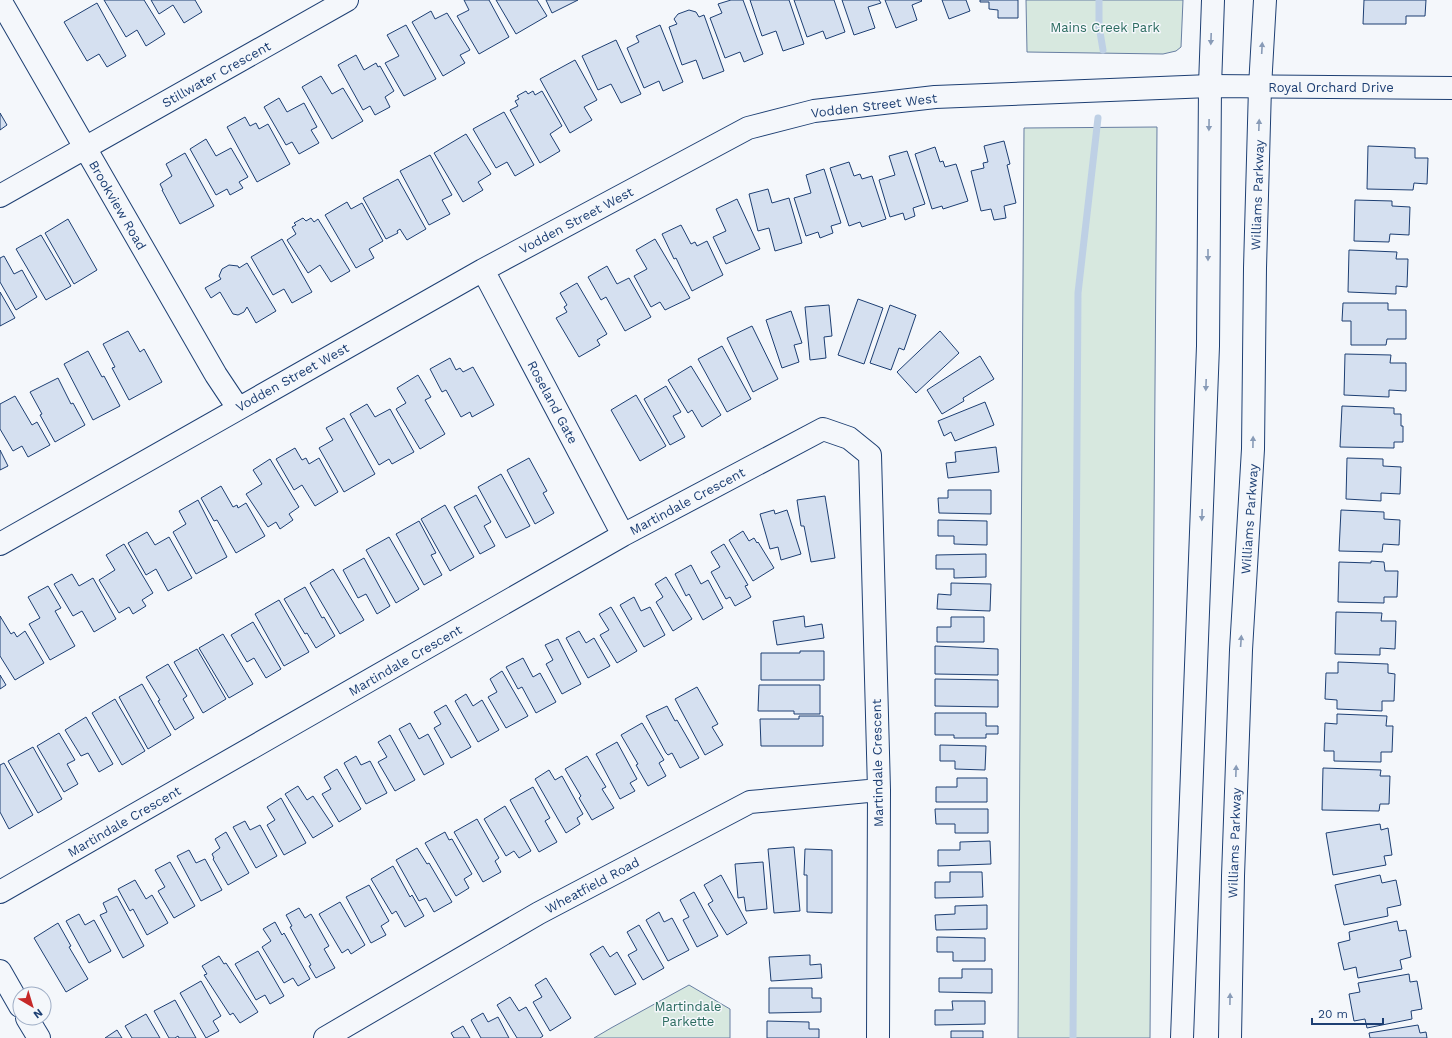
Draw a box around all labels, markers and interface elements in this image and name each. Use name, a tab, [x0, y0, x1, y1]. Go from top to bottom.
park label: Mains Creek Park	[1050, 20, 1160, 35]
one-way arrow	[1208, 33, 1215, 45]
street label: Stillwater Crescent	[159, 38, 274, 111]
one-way arrow	[1259, 41, 1265, 54]
street label: Royal Orchard Drive	[1268, 80, 1394, 95]
street label: Vodden Street West	[810, 90, 939, 121]
one-way arrow	[1206, 119, 1212, 132]
one-way arrow	[1256, 119, 1263, 131]
street label: Williams Parkway	[1248, 139, 1267, 251]
street label: Brookview Road	[86, 158, 149, 253]
street label: Vodden Street West	[517, 184, 636, 257]
one-way arrow	[1205, 249, 1211, 262]
street label: Vodden Street West	[233, 340, 352, 415]
street label: Roseland Gate	[524, 358, 581, 446]
one-way arrow	[1203, 379, 1210, 391]
one-way arrow	[1250, 435, 1256, 448]
street label: Williams Parkway	[1238, 463, 1261, 575]
street label: Martindale Crescent	[627, 464, 748, 538]
one-way arrow	[1199, 509, 1206, 521]
street label: Martindale Crescent	[346, 622, 465, 699]
one-way arrow	[1238, 635, 1245, 647]
street label: Martindale Crescent	[869, 698, 886, 827]
one-way arrow	[1233, 765, 1240, 777]
street label: Martindale Crescent	[65, 783, 184, 860]
street label: Williams Parkway	[1225, 787, 1244, 899]
street label: Wheatfield Road	[542, 854, 642, 917]
north arrow	[12, 986, 52, 1026]
one-way arrow	[1227, 992, 1233, 1005]
park label: Martindale Parkette	[654, 999, 722, 1029]
scale bar	[1312, 1000, 1383, 1026]
text: N	[31, 1006, 45, 1021]
text: 20 m	[1318, 1007, 1348, 1021]

